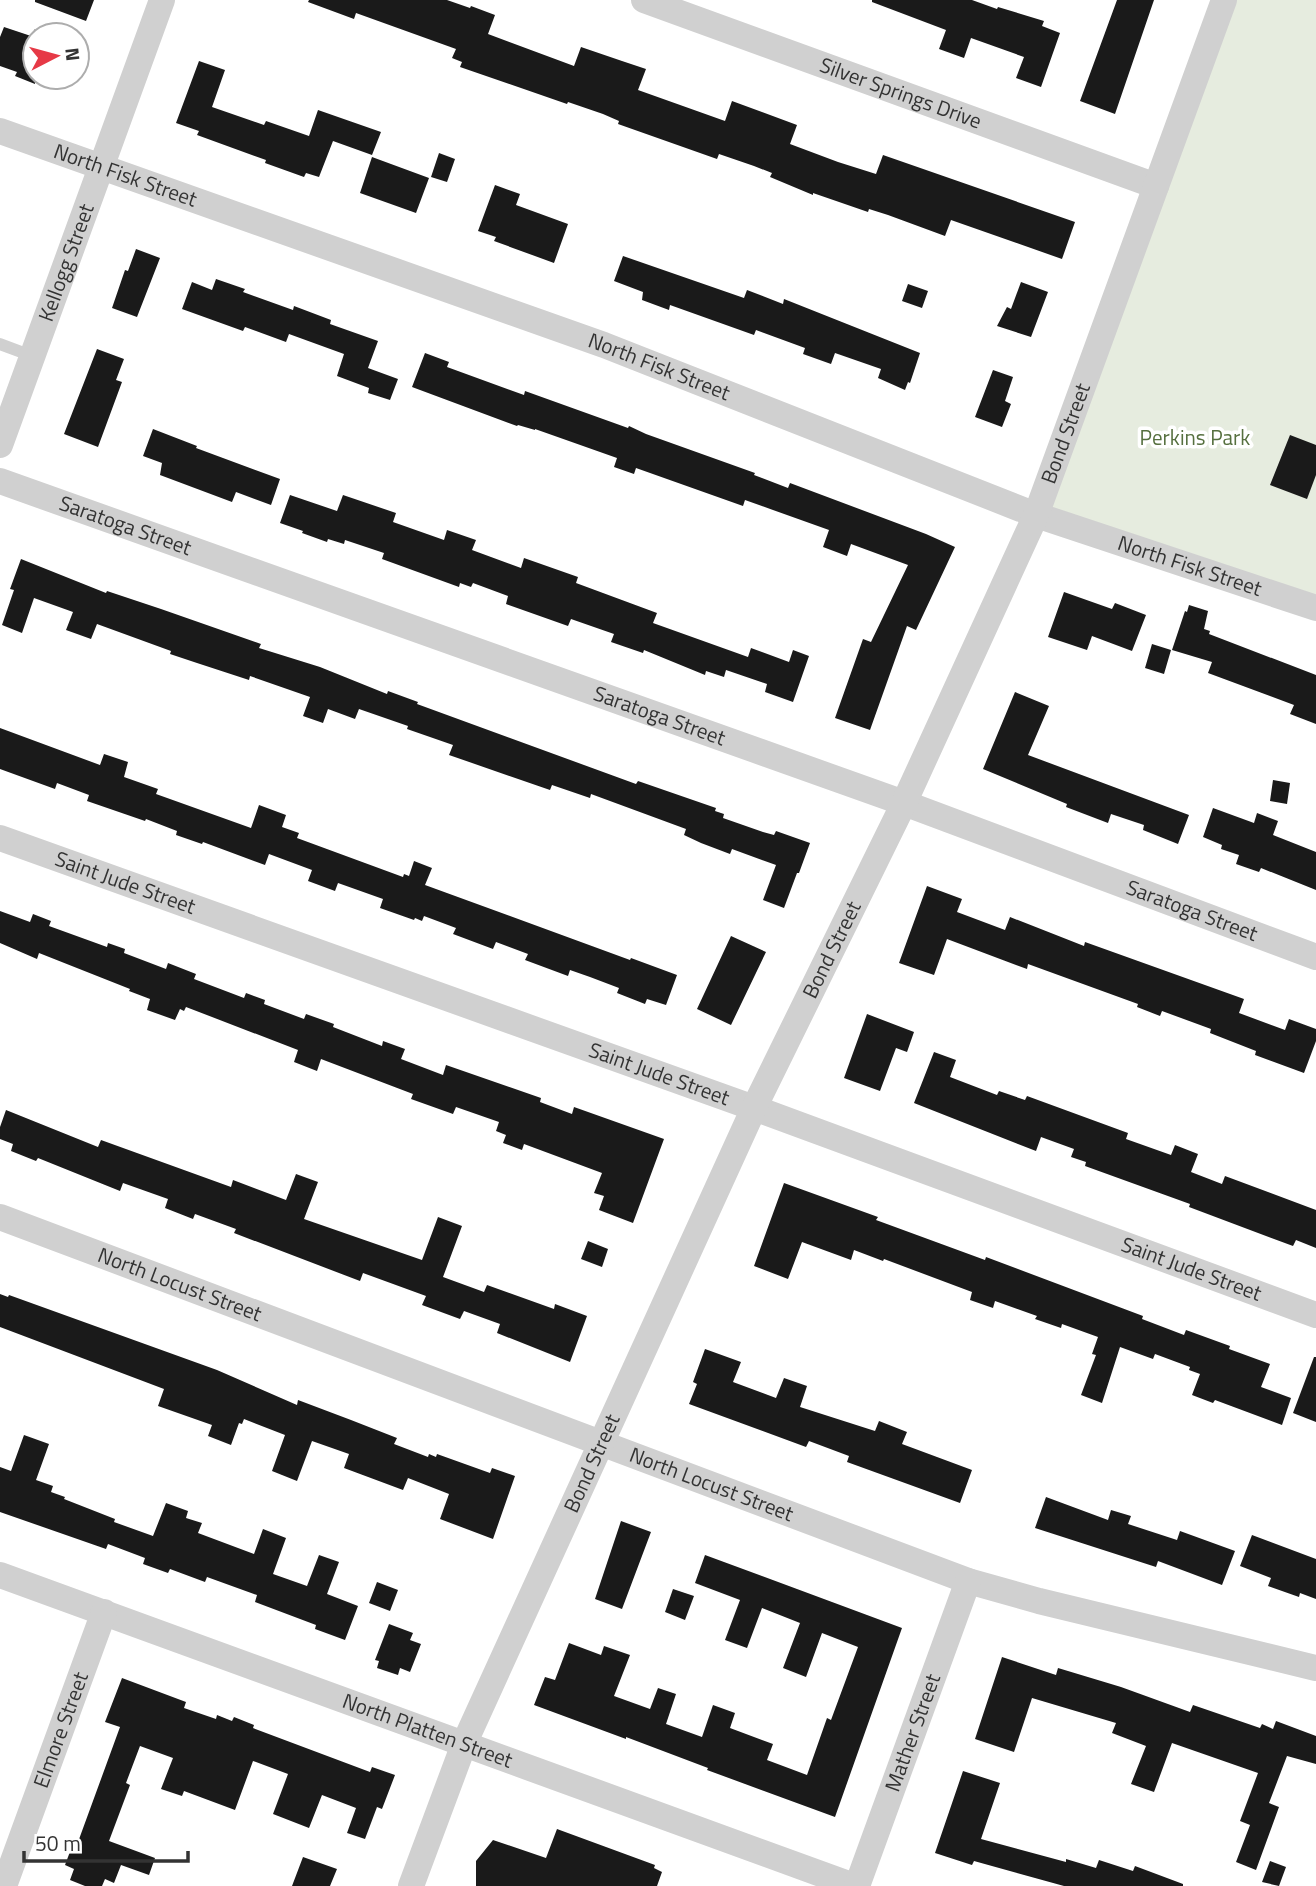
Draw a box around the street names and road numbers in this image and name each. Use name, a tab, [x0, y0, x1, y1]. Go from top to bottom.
street label: Silver Springs Drive	[816, 48, 986, 136]
street label: North Fisk Street	[50, 134, 202, 215]
street label: Kellogg Street	[29, 198, 102, 326]
street label: North Fisk Street	[584, 324, 736, 408]
street label: Bond Street	[1032, 378, 1098, 488]
street label: Saratoga Street	[55, 486, 197, 563]
street label: North Fisk Street	[1114, 526, 1267, 604]
street label: Saratoga Street	[589, 677, 731, 753]
street label: Saint Jude Street	[51, 842, 201, 922]
street label: Saratoga Street	[1122, 870, 1263, 949]
street label: Bond Street	[793, 894, 869, 1004]
street label: Saint Jude Street	[585, 1033, 735, 1113]
street label: Saint Jude Street	[1117, 1228, 1267, 1309]
street label: North Locust Street	[93, 1238, 267, 1329]
street label: Bond Street	[555, 1408, 628, 1517]
street label: North Locust Street	[625, 1438, 799, 1529]
street label: Elmore Street	[24, 1667, 96, 1792]
street label: Mather Street	[876, 1668, 948, 1796]
street label: North Platten Street	[338, 1684, 518, 1776]

